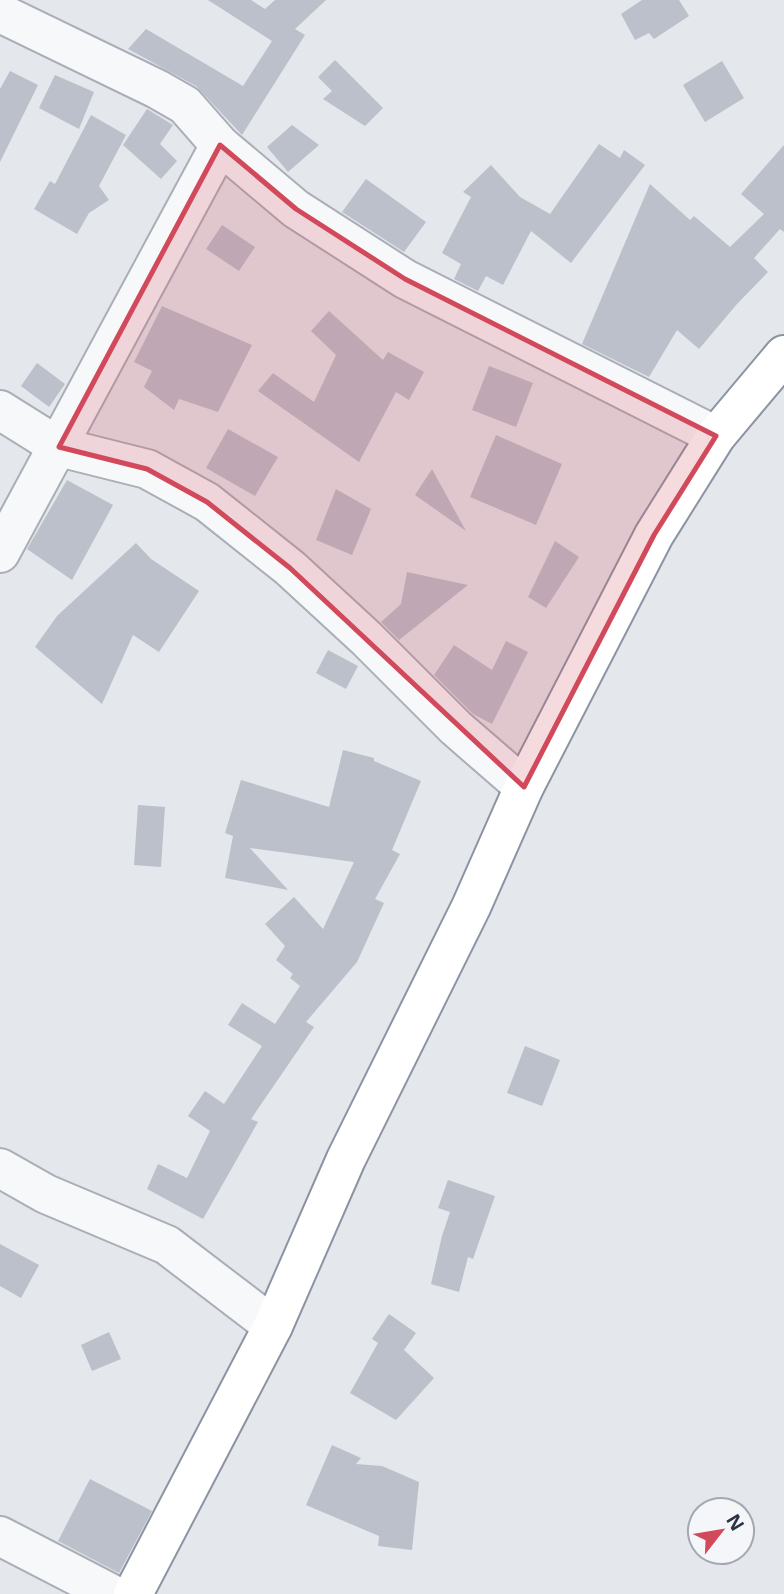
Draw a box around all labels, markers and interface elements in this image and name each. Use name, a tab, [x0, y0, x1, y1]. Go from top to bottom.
north arrow	[686, 1496, 756, 1566]
text: N	[720, 1509, 751, 1536]

